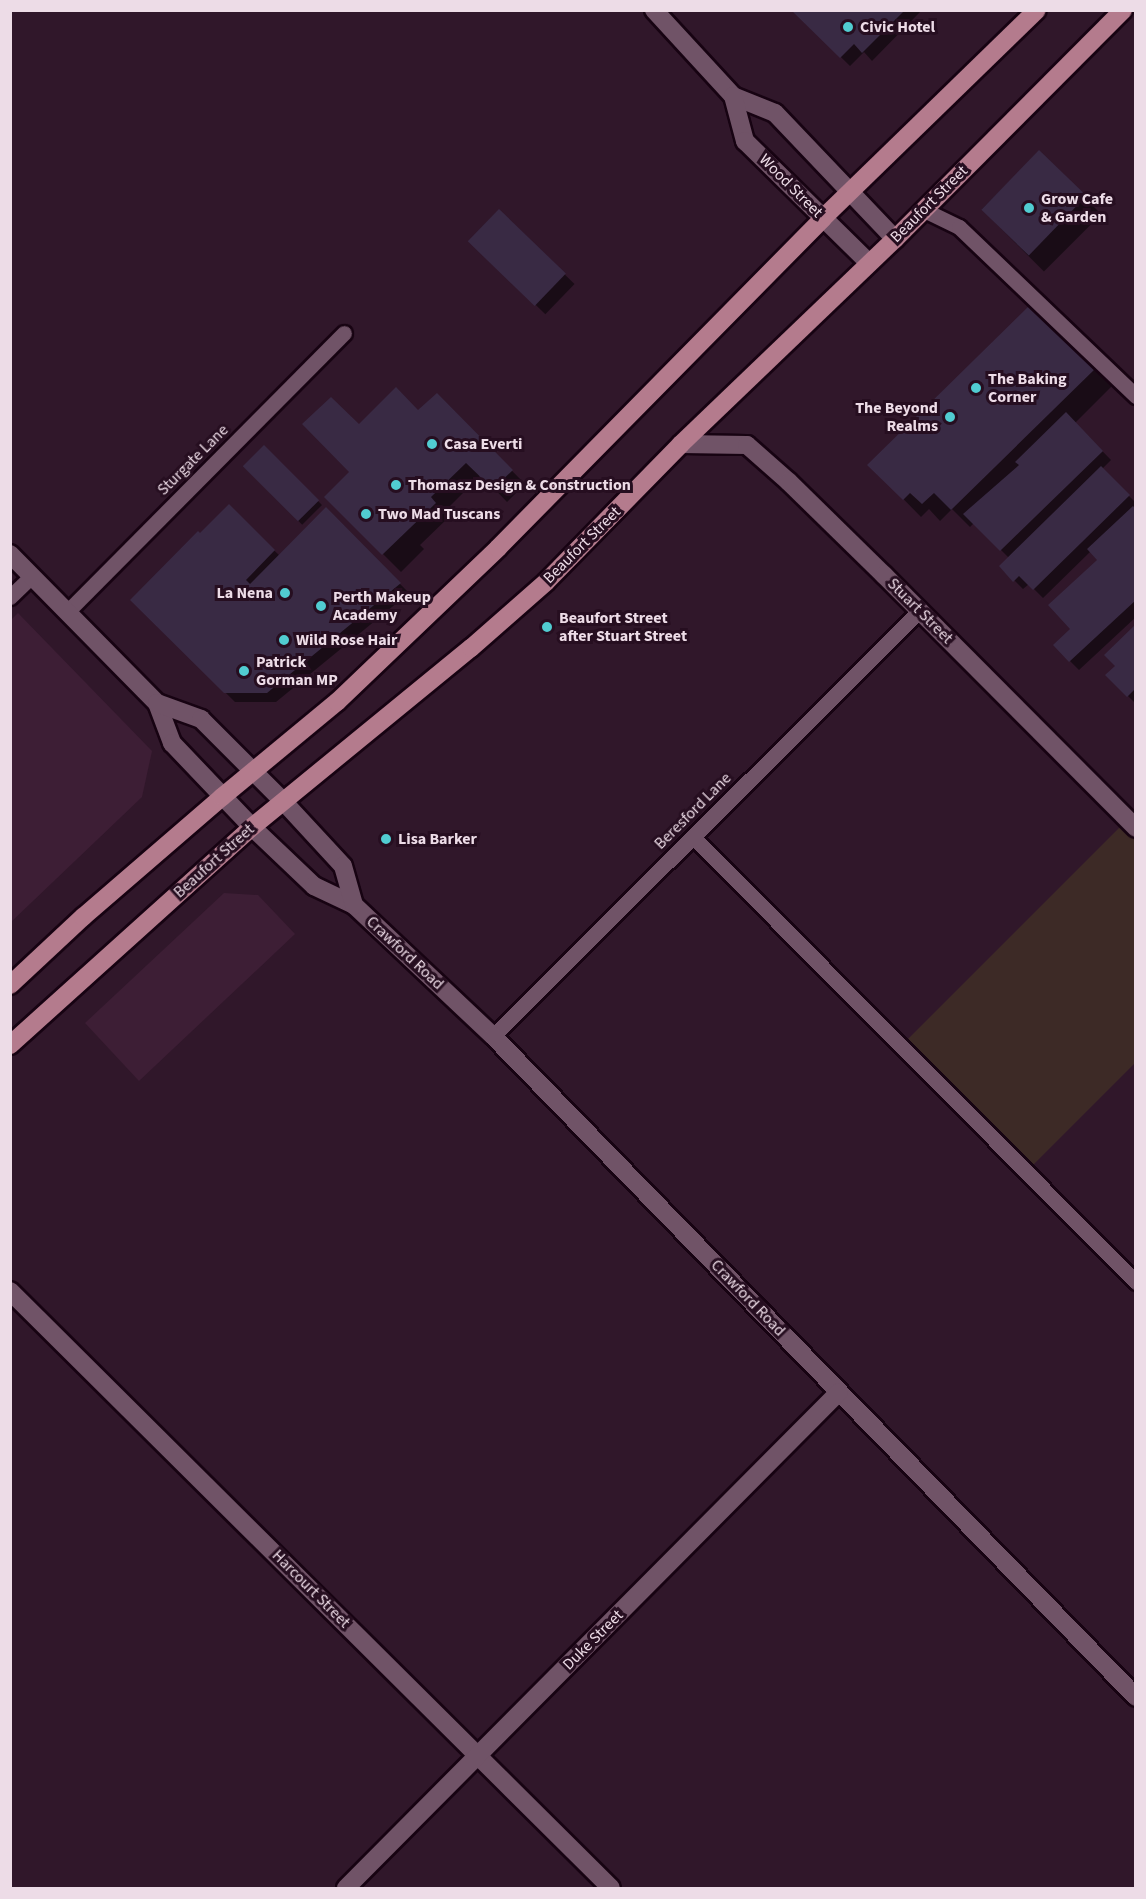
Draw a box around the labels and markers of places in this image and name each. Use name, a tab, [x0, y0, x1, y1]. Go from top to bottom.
place label: Civic Hotel	[860, 17, 935, 37]
marker: Civic Hotel	[841, 20, 855, 34]
place label: Grow Cafe & Garden	[1041, 189, 1113, 227]
marker: Grow Cafe & Garden	[1022, 201, 1036, 215]
place label: The Baking Corner	[988, 369, 1067, 407]
marker: The Baking Corner	[969, 381, 983, 395]
place label: The Beyond Realms	[855, 398, 938, 436]
marker: The Beyond Realms	[943, 410, 957, 424]
place label: Casa Everti	[444, 434, 523, 454]
marker: Casa Everti	[425, 437, 439, 451]
place label: Thomasz Design & Construction	[408, 475, 631, 495]
marker: Thomasz Design & Construction	[389, 478, 403, 492]
place label: Two Mad Tuscans	[378, 504, 500, 524]
marker: Two Mad Tuscans	[359, 507, 373, 521]
place label: La Nena	[217, 583, 273, 603]
marker: La Nena	[278, 586, 292, 600]
place label: Perth Makeup Academy	[333, 587, 431, 625]
marker: Perth Makeup Academy	[314, 599, 328, 613]
place label: Beaufort Street after Stuart Street	[559, 608, 687, 646]
marker: Beaufort Street after Stuart Street	[540, 620, 554, 634]
place label: Wild Rose Hair	[296, 630, 397, 650]
marker: Wild Rose Hair	[277, 633, 291, 647]
place label: Patrick Gorman MP	[256, 652, 338, 690]
marker: Patrick Gorman MP	[237, 664, 251, 678]
place label: Lisa Barker	[398, 829, 477, 849]
marker: Lisa Barker	[379, 832, 393, 846]

